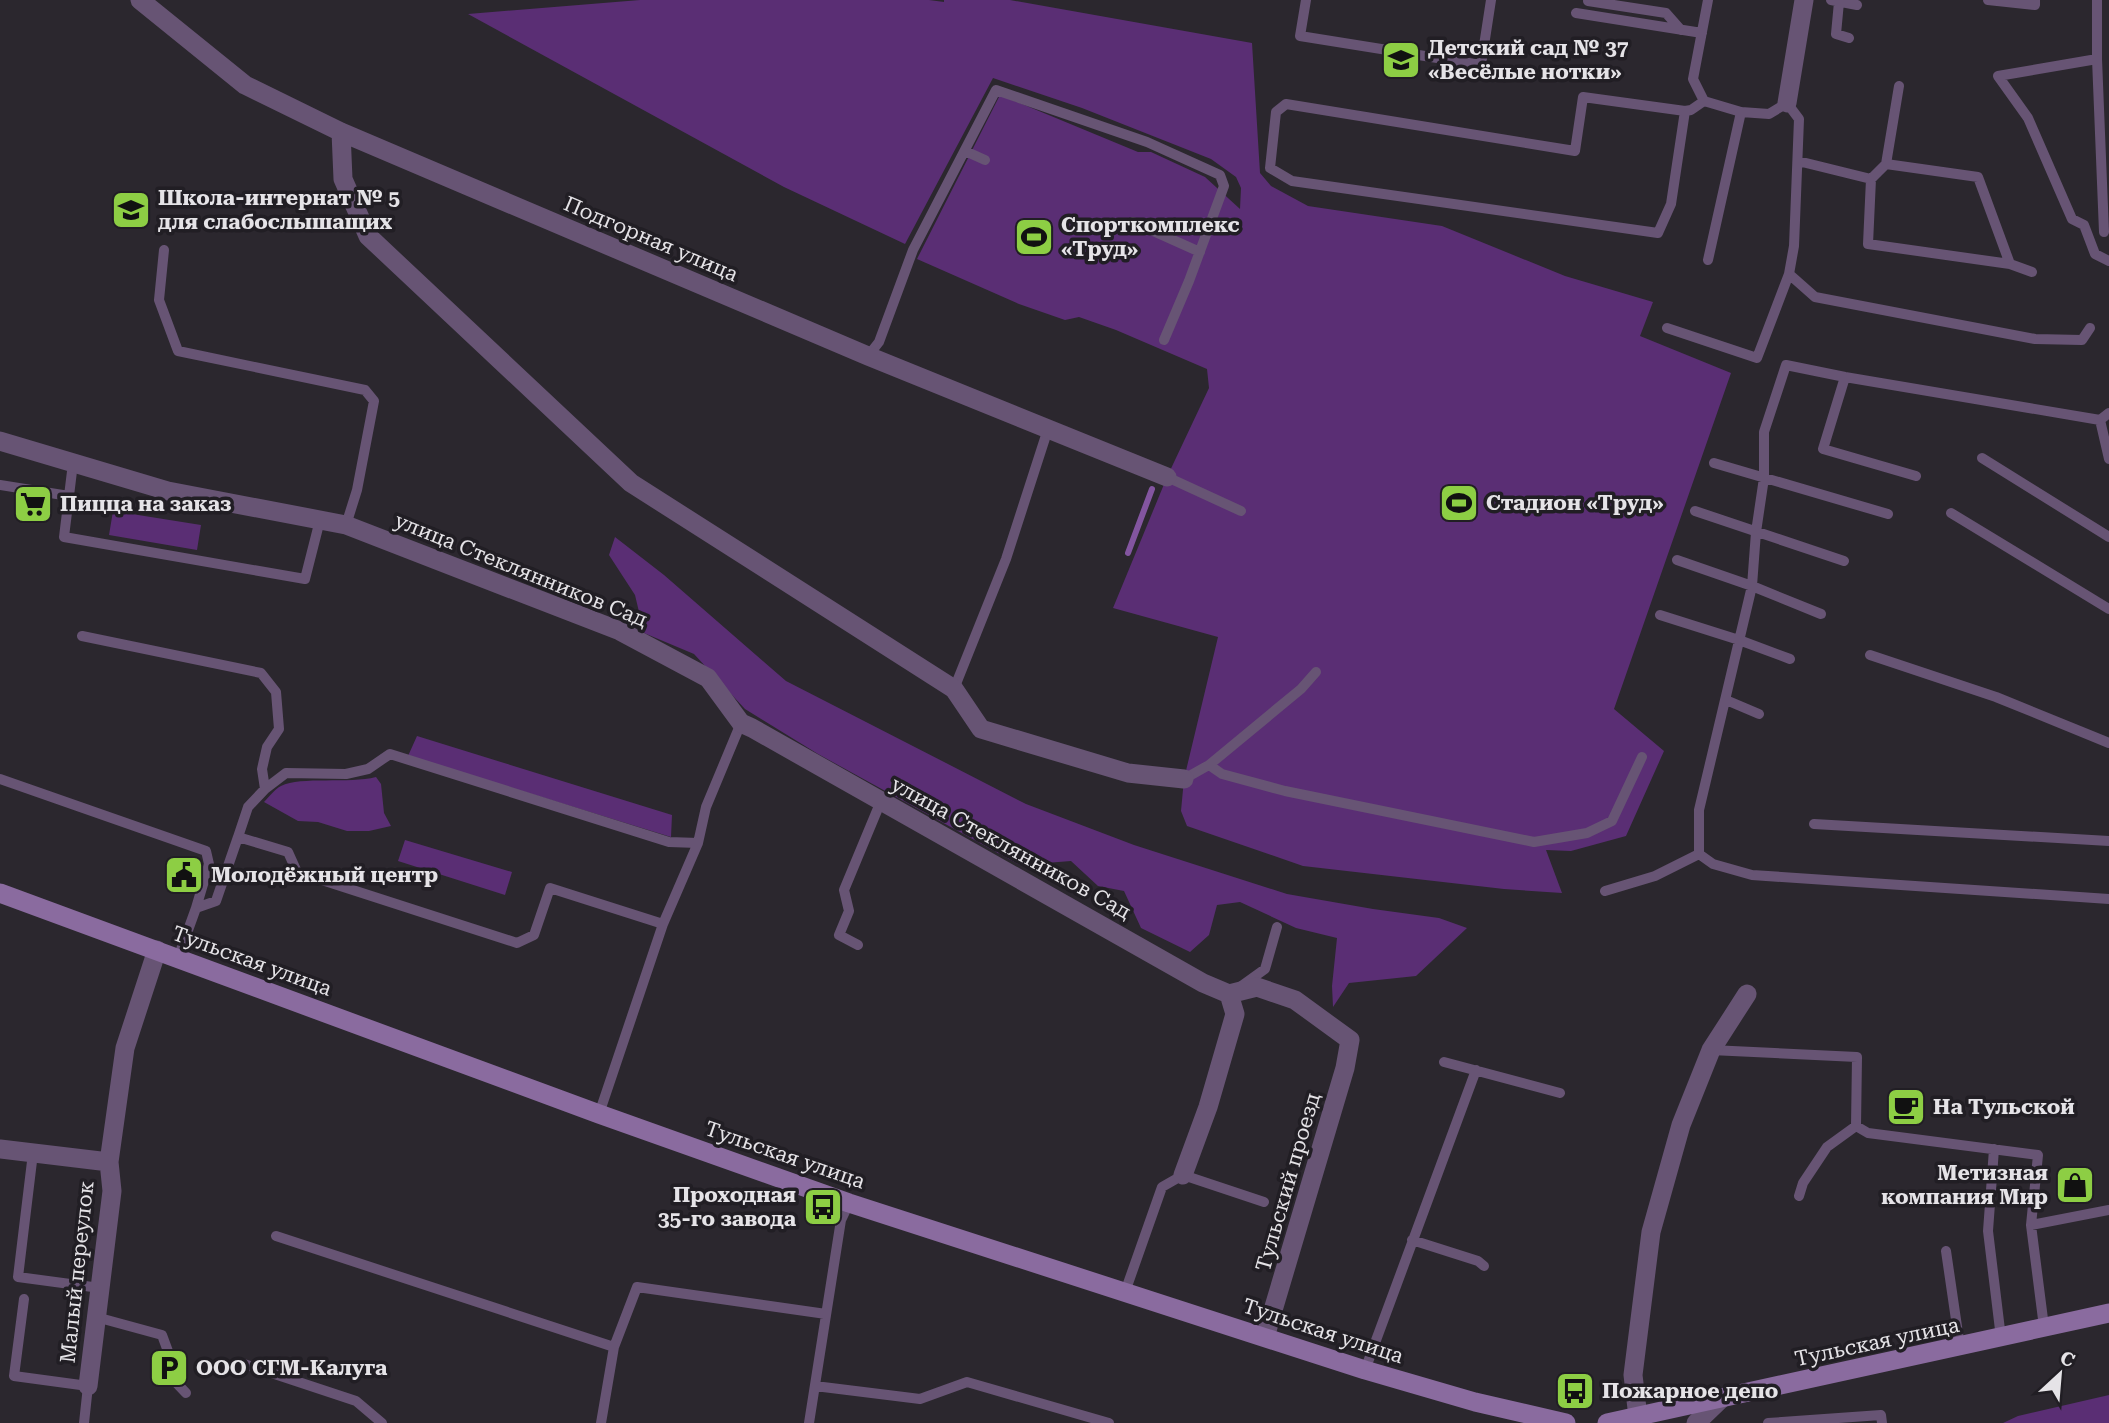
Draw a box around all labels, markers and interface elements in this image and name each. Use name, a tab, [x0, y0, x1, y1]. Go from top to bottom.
place label: Детский сад № 37 «Весёлые нотки»	[1428, 36, 1629, 84]
school or university icon: Детский сад № 37 «Весёлые нотки»	[1380, 39, 1422, 81]
place label: Школа-интернат № 5 для слабослышащих	[158, 186, 400, 234]
school or university icon: Школа-интернат № 5 для слабослышащих	[110, 189, 152, 231]
street label: Подгорная улица	[560, 191, 742, 287]
place label: Спорткомплекс «Труд»	[1061, 213, 1240, 261]
sports icon: Спорткомплекс «Труд»	[1013, 216, 1055, 258]
sports icon: Стадион «Труд»	[1438, 482, 1480, 524]
supermarket icon: Пицца на заказ	[12, 483, 54, 525]
place label: Стадион «Труд»	[1486, 491, 1664, 515]
place label: Пицца на заказ	[60, 492, 232, 516]
street label: улица Стеклянников Сад	[391, 508, 651, 632]
street label: улица Стеклянников Сад	[887, 772, 1135, 924]
public building icon: Молодёжный центр	[163, 854, 205, 896]
place label: Молодёжный центр	[211, 863, 438, 887]
street label: Тульская улица	[169, 921, 335, 1001]
cafe icon: На Тульской	[1885, 1086, 1927, 1128]
street label: Тульский проезд	[1251, 1090, 1325, 1274]
place label: На Тульской	[1933, 1095, 2075, 1119]
street label: Тульская улица	[702, 1116, 869, 1194]
place label: Метизная компания Мир	[1881, 1161, 2048, 1209]
shop icon: Метизная компания Мир	[2054, 1164, 2096, 1206]
street label: Малый переулок	[56, 1180, 98, 1364]
place label: Проходная 35-го завода	[658, 1183, 797, 1231]
bus stop icon: Проходная 35-го завода	[802, 1186, 844, 1228]
street label: Тульская улица	[1240, 1294, 1407, 1368]
street label: Тульская улица	[1793, 1313, 1962, 1371]
north arrow	[2025, 1339, 2095, 1409]
text: С	[2056, 1346, 2078, 1372]
parking icon: ООО СГМ-Калуга	[148, 1347, 190, 1389]
place label: ООО СГМ-Калуга	[196, 1356, 388, 1380]
bus stop icon: Пожарное депо	[1554, 1370, 1596, 1412]
place label: Пожарное депо	[1602, 1379, 1778, 1403]

